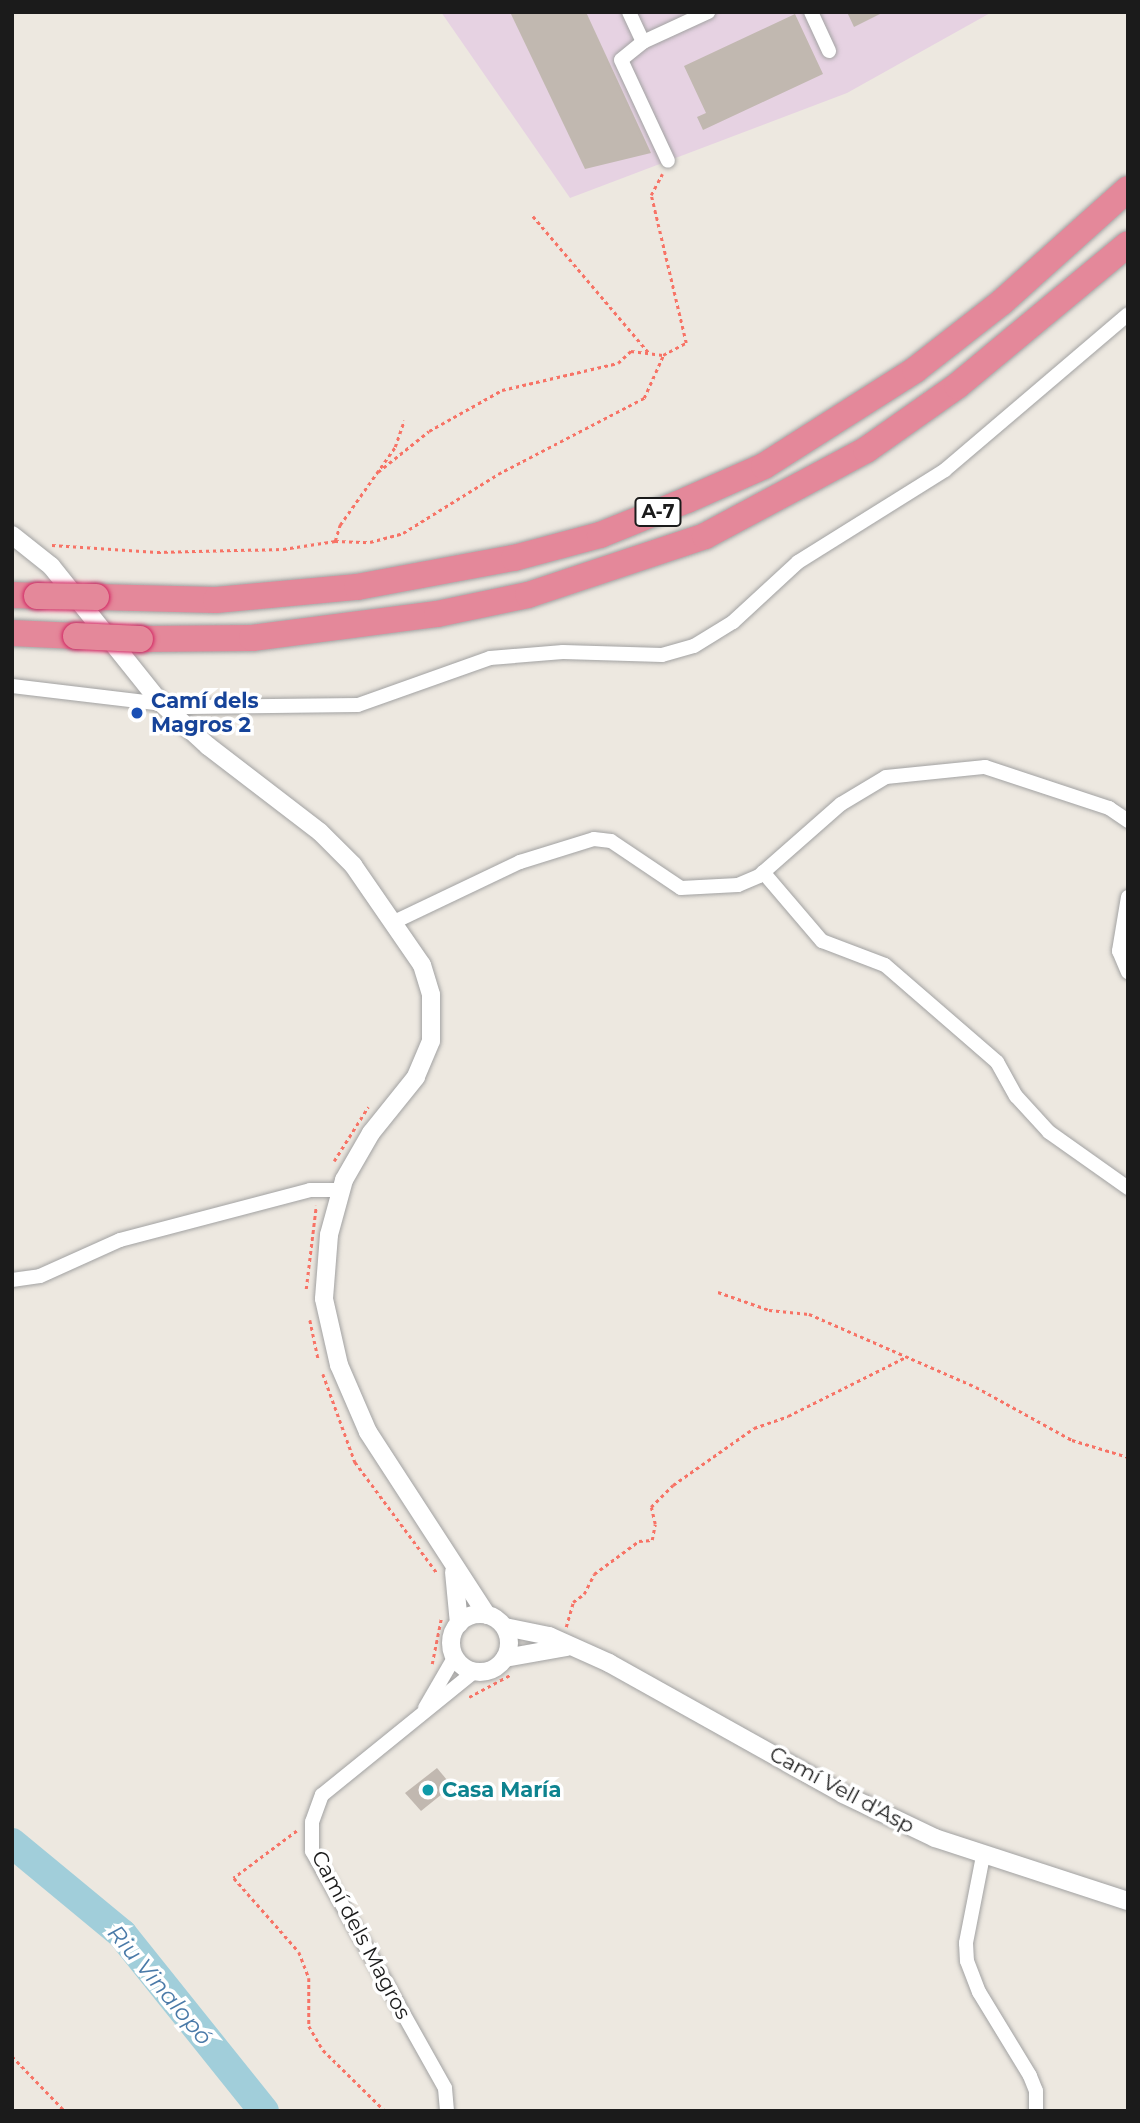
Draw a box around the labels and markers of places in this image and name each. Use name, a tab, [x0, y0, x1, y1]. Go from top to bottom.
place label: Camí dels Magros 2	[151, 688, 259, 738]
marker: Camí dels Magros 2	[129, 705, 145, 721]
place label: Casa María	[442, 1777, 561, 1803]
marker: Casa María	[420, 1782, 436, 1798]

